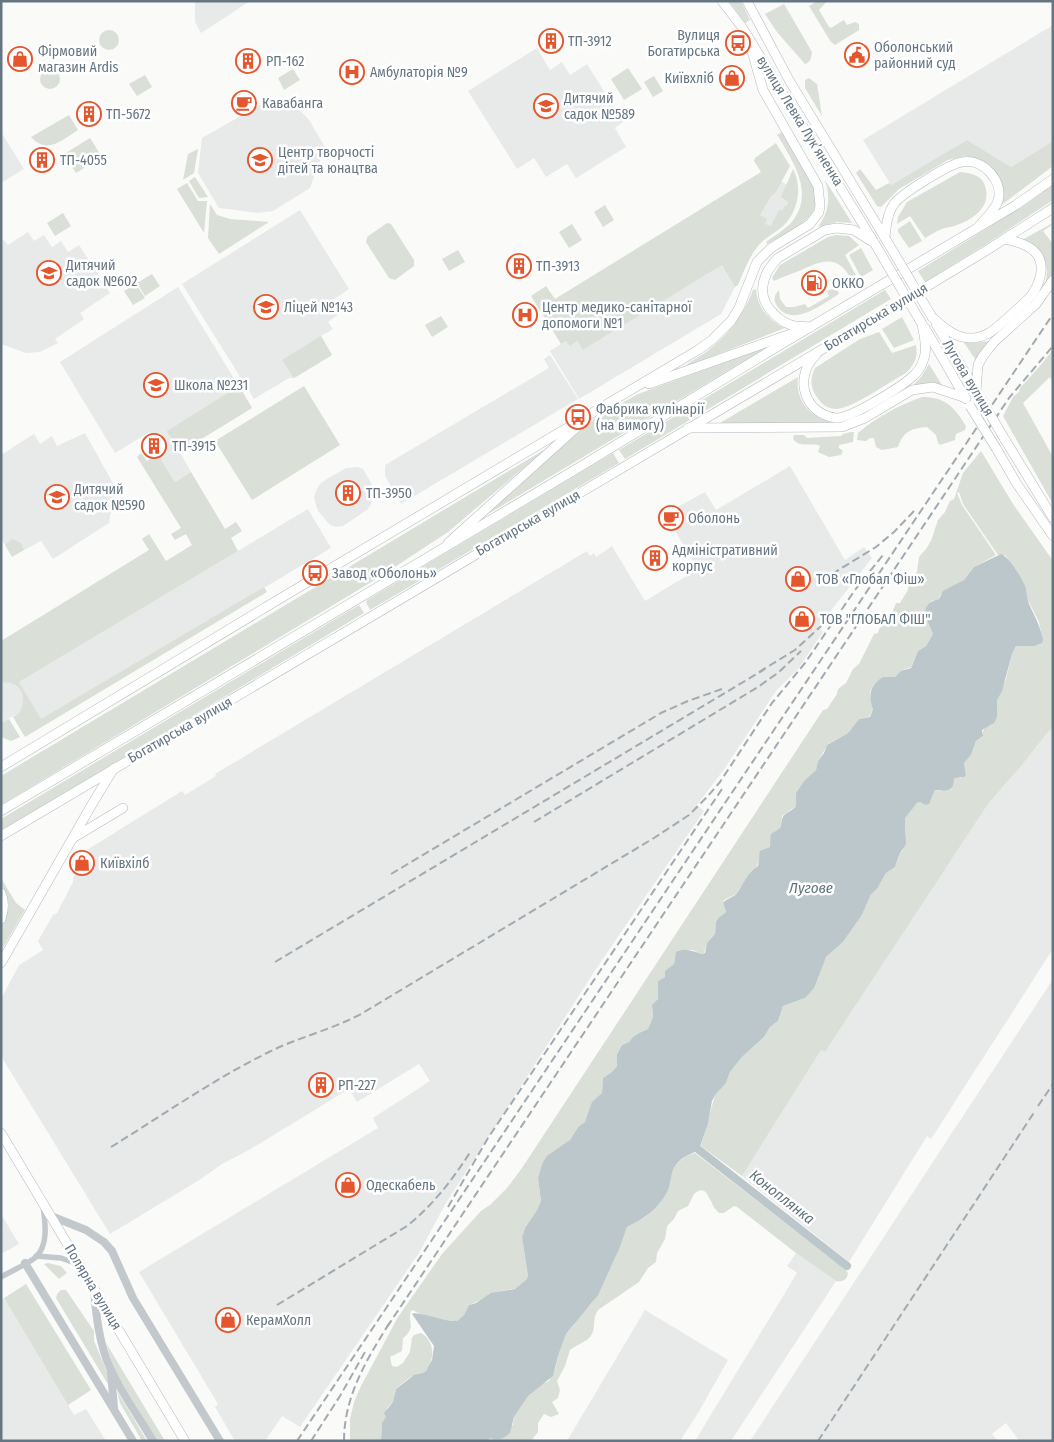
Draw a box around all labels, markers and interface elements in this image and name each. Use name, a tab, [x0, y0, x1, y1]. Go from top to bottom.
place label: Вулиця Богатирська	[647, 27, 720, 60]
building icon: ТП-3912	[538, 28, 564, 54]
bus stop icon: Вулиця Богатирська	[725, 30, 751, 56]
place label: ТП-3912	[568, 33, 612, 50]
place label: Оболонський районний суд	[874, 39, 955, 72]
public building icon: Оболонський районний суд	[844, 42, 870, 68]
place label: Фірмовий магазин Ardis	[38, 43, 119, 76]
shop icon: Фірмовий магазин Ardis	[7, 46, 33, 72]
building icon: РП-162	[235, 48, 261, 74]
place label: РП-162	[266, 53, 304, 70]
street label: вулиця Левка Лукʼяненка	[753, 53, 847, 189]
hospital icon: Амбулаторія №9	[339, 59, 365, 85]
place label: Амбулаторія №9	[370, 64, 468, 81]
shop icon: Київхліб	[719, 65, 745, 91]
place label: Київхліб	[665, 70, 714, 87]
cafe icon: Кавабанга	[231, 90, 257, 116]
place label: Дитячий садок №589	[563, 90, 635, 123]
school or university icon: Дитячий садок №589	[533, 93, 559, 119]
place label: Кавабанга	[262, 95, 323, 112]
building icon: ТП-5672	[76, 101, 102, 127]
place label: ТП-5672	[106, 106, 151, 123]
place label: Центр творчості дітей та юнацтва	[278, 144, 378, 177]
building icon: ТП-4055	[29, 147, 55, 173]
school or university icon: Центр творчості дітей та юнацтва	[247, 147, 273, 173]
place label: ТП-4055	[60, 152, 107, 169]
building icon: ТП-3913	[506, 253, 532, 279]
place label: Дитячий садок №602	[65, 257, 137, 290]
place label: ТП-3913	[536, 258, 580, 275]
school or university icon: Дитячий садок №602	[36, 260, 62, 286]
fuel station icon: ОККО	[801, 270, 827, 296]
place label: ОККО	[832, 275, 865, 292]
street label: Богатирська вулиця	[821, 279, 931, 355]
school or university icon: Ліцей №143	[253, 294, 279, 320]
place label: Ліцей №143	[284, 299, 353, 316]
place label: Центр медико-санітарної допомоги №1	[542, 299, 692, 332]
hospital icon: Центр медико-санітарної допомоги №1	[512, 302, 538, 328]
street label: Лугова вулиця	[939, 337, 997, 419]
school or university icon: Школа №231	[143, 372, 169, 398]
place label: Школа №231	[174, 377, 248, 394]
place label: Фабрика кулінарії (на вимогу)	[596, 401, 705, 434]
bus stop icon: Фабрика кулінарії (на вимогу)	[565, 404, 591, 430]
building icon: ТП-3915	[141, 433, 167, 459]
place label: ТП-3915	[172, 438, 216, 455]
building icon: ТП-3950	[335, 480, 361, 506]
place label: Дитячий садок №590	[73, 481, 145, 514]
school or university icon: Дитячий садок №590	[44, 484, 70, 510]
place label: ТП-3950	[366, 485, 412, 502]
street label: Богатирська вулиця	[473, 486, 583, 560]
cafe icon: Оболонь	[658, 505, 684, 531]
place label: Оболонь	[688, 510, 740, 527]
place label: Адміністративний корпус	[672, 542, 778, 575]
building icon: Адміністративний корпус	[642, 545, 668, 571]
bus stop icon: Завод «Оболонь»	[302, 560, 328, 586]
place label: Завод «Оболонь»	[332, 565, 437, 582]
shop icon: ТОВ «Глобал Фіш»	[785, 566, 811, 592]
place label: ТОВ «Глобал Фіш»	[816, 571, 925, 588]
shop icon: ТОВ "ГЛОБАЛ ФІШ"	[789, 606, 815, 632]
place label: ТОВ "ГЛОБАЛ ФІШ"	[820, 611, 930, 628]
street label: Богатирська вулиця	[125, 693, 235, 767]
shop icon: Київхілб	[69, 850, 95, 876]
place label: Київхілб	[100, 855, 149, 872]
water label: Лугове	[788, 879, 833, 897]
building icon: РП-227	[308, 1072, 334, 1098]
place label: РП-227	[338, 1077, 376, 1094]
water label: Коноплянка	[746, 1166, 818, 1228]
shop icon: Одескабель	[335, 1172, 361, 1198]
place label: Одескабель	[366, 1177, 436, 1194]
street label: Полярна вулиця	[61, 1241, 125, 1333]
shop icon: КерамХолл	[215, 1307, 241, 1333]
place label: КерамХолл	[246, 1312, 311, 1329]

